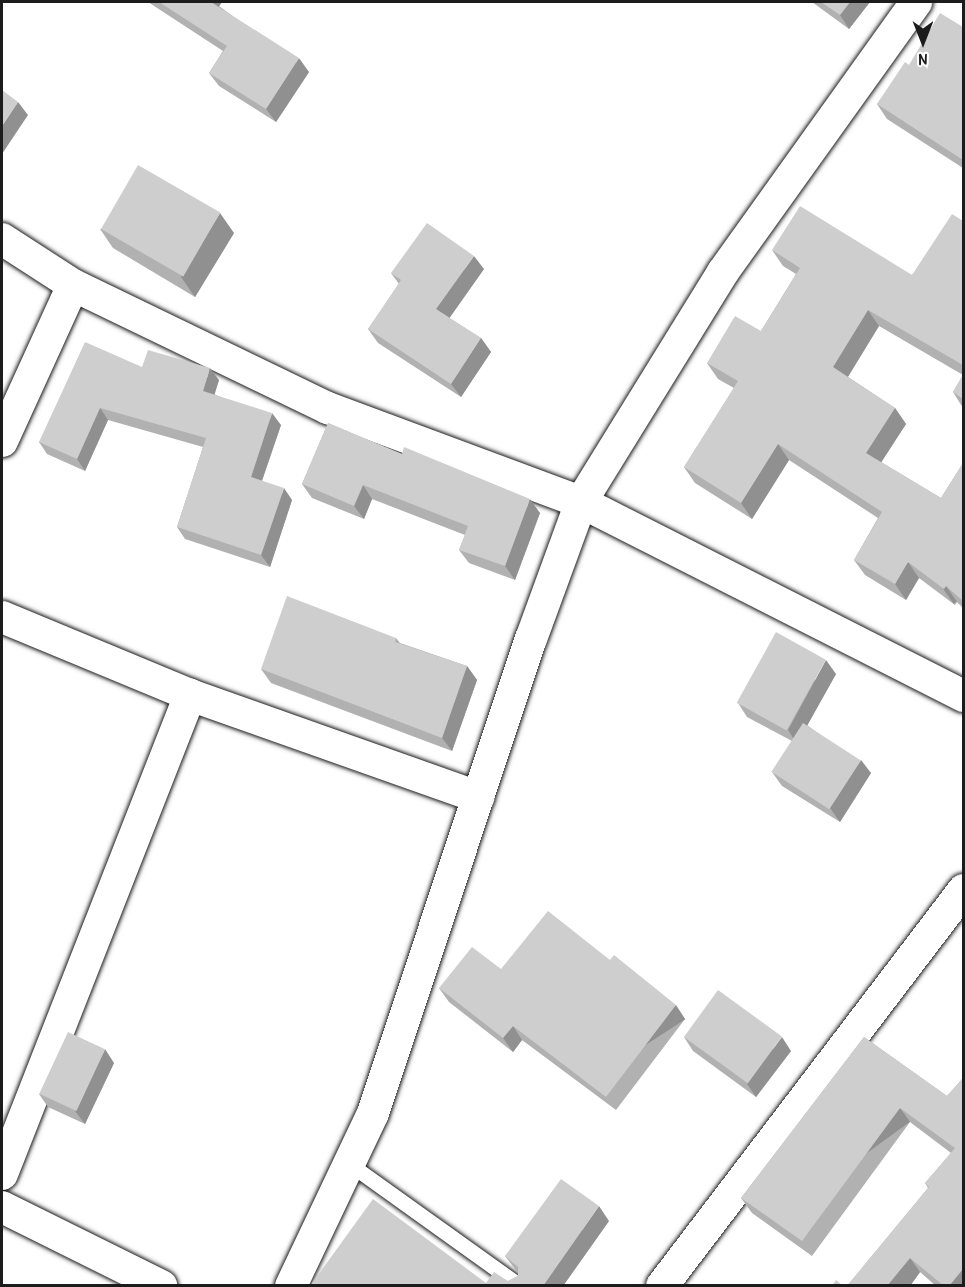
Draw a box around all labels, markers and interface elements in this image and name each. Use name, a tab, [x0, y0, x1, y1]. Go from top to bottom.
north arrow	[893, 12, 953, 72]
text: N	[919, 49, 927, 71]

